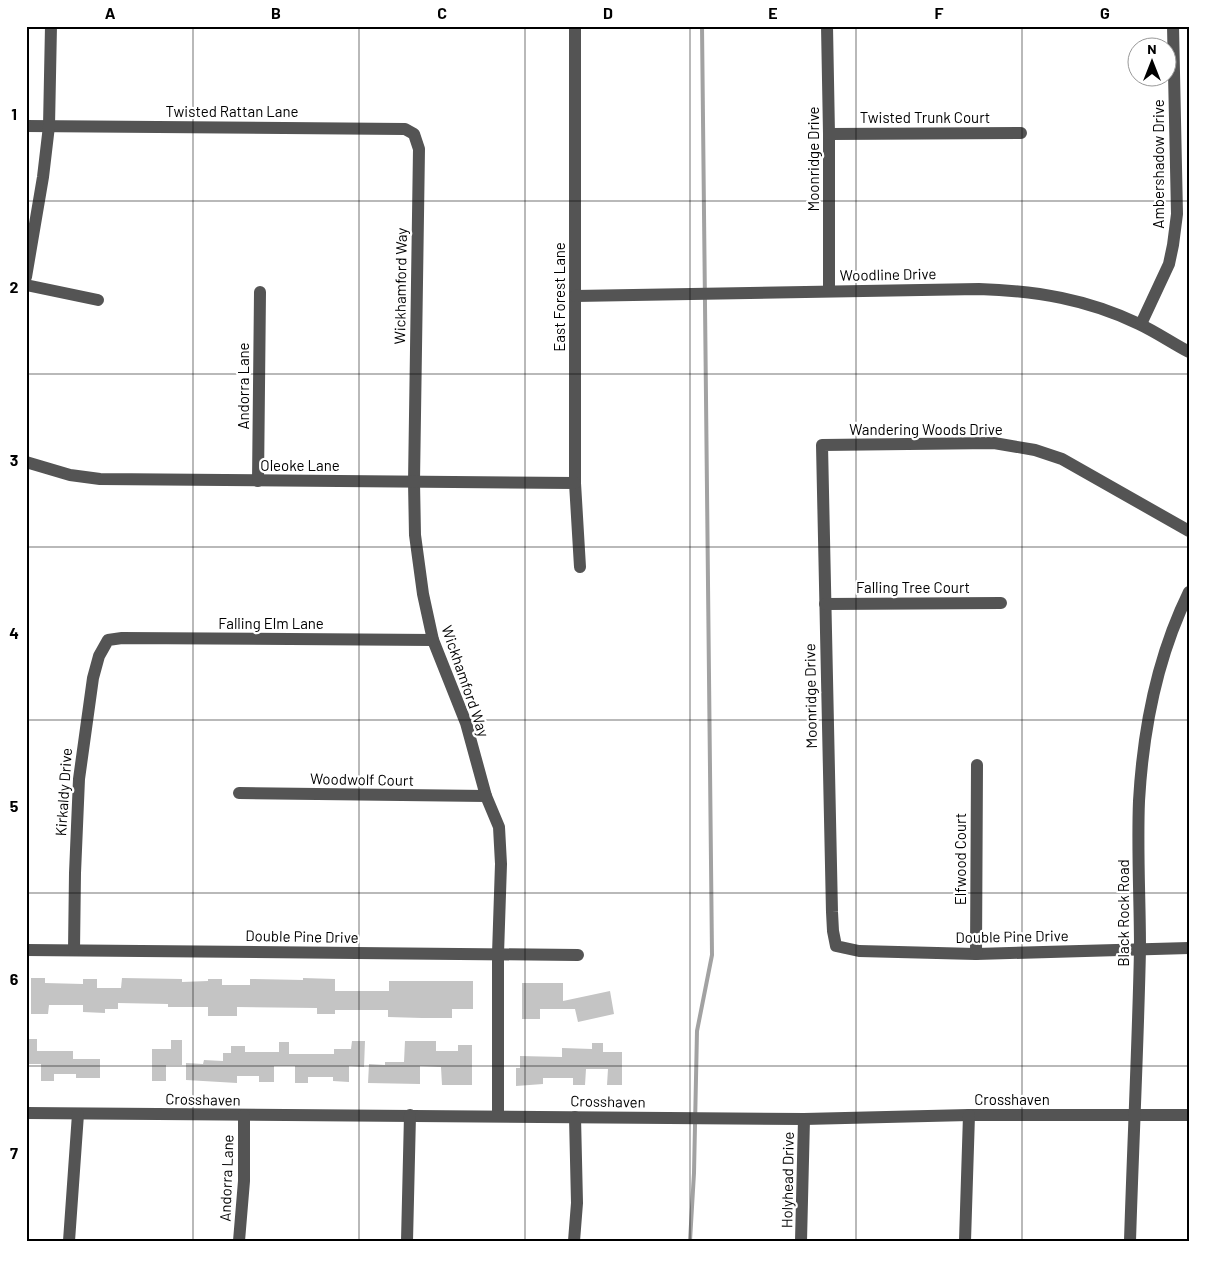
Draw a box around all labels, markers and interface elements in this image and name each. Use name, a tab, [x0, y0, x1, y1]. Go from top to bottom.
text: A	[105, 3, 116, 22]
text: B	[271, 3, 281, 22]
text: C	[437, 3, 447, 22]
text: D	[603, 3, 613, 22]
text: E	[768, 3, 778, 22]
text: F	[935, 3, 944, 22]
text: G	[1100, 3, 1110, 22]
north arrow	[1128, 38, 1178, 88]
text: N	[1147, 40, 1157, 57]
street label: Ambershadow Drive	[1149, 99, 1167, 229]
street label: Twisted Rattan Lane	[166, 102, 298, 120]
text: 1	[11, 104, 17, 123]
street label: Moonridge Drive	[804, 106, 822, 212]
street label: Twisted Trunk Court	[860, 108, 990, 126]
street label: Wickhamford Way	[390, 227, 410, 345]
street label: East Forest Lane	[550, 242, 568, 352]
street label: Woodline Drive	[840, 264, 936, 284]
text: 2	[10, 277, 19, 296]
street label: Andorra Lane	[234, 342, 252, 430]
street label: Wandering Woods Drive	[849, 420, 1003, 438]
text: 3	[10, 450, 18, 469]
street label: Oleoke Lane	[260, 456, 340, 474]
street label: Falling Tree Court	[856, 578, 970, 596]
street label: Falling Elm Lane	[218, 614, 324, 632]
text: 4	[9, 623, 19, 642]
street label: Wickhamford Way	[438, 623, 494, 739]
street label: Moonridge Drive	[800, 643, 820, 749]
street label: Kirkaldy Drive	[51, 747, 75, 837]
street label: Woodwolf Court	[310, 769, 414, 789]
text: 5	[10, 796, 19, 815]
street label: Elfwood Court	[951, 813, 969, 905]
street label: Black Rock Road	[1114, 859, 1132, 967]
street label: Double Pine Drive	[245, 926, 359, 946]
street label: Double Pine Drive	[955, 926, 1069, 946]
text: 6	[10, 969, 19, 988]
street label: Crosshaven	[165, 1089, 241, 1109]
street label: Crosshaven	[974, 1090, 1050, 1108]
street label: Crosshaven	[570, 1091, 646, 1111]
street label: Holyhead Drive	[777, 1132, 797, 1228]
street label: Andorra Lane	[215, 1134, 237, 1222]
text: 7	[10, 1143, 18, 1162]

